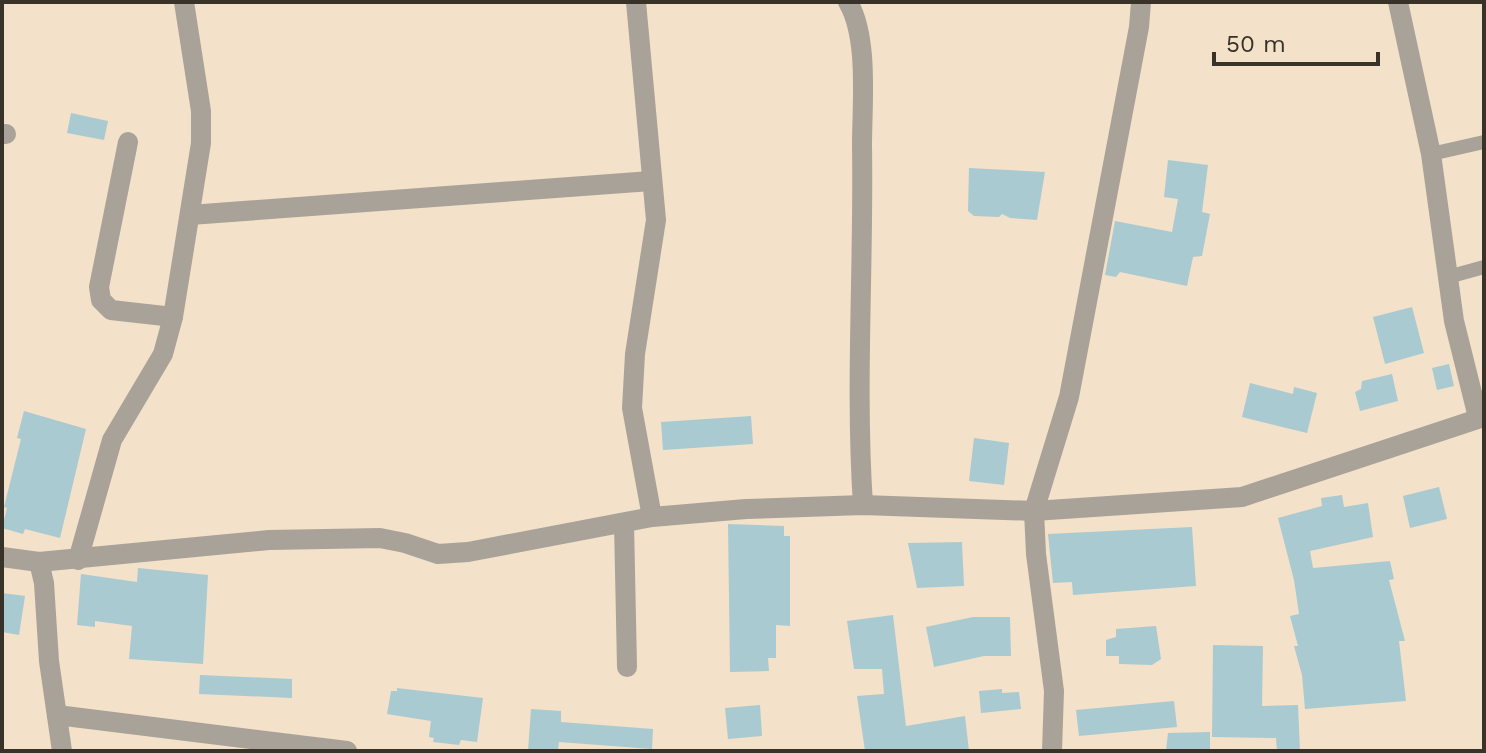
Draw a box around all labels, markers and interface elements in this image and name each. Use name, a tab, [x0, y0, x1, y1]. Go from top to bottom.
scale bar	[1214, 16, 1378, 66]
text: 50 m	[1226, 30, 1286, 58]

